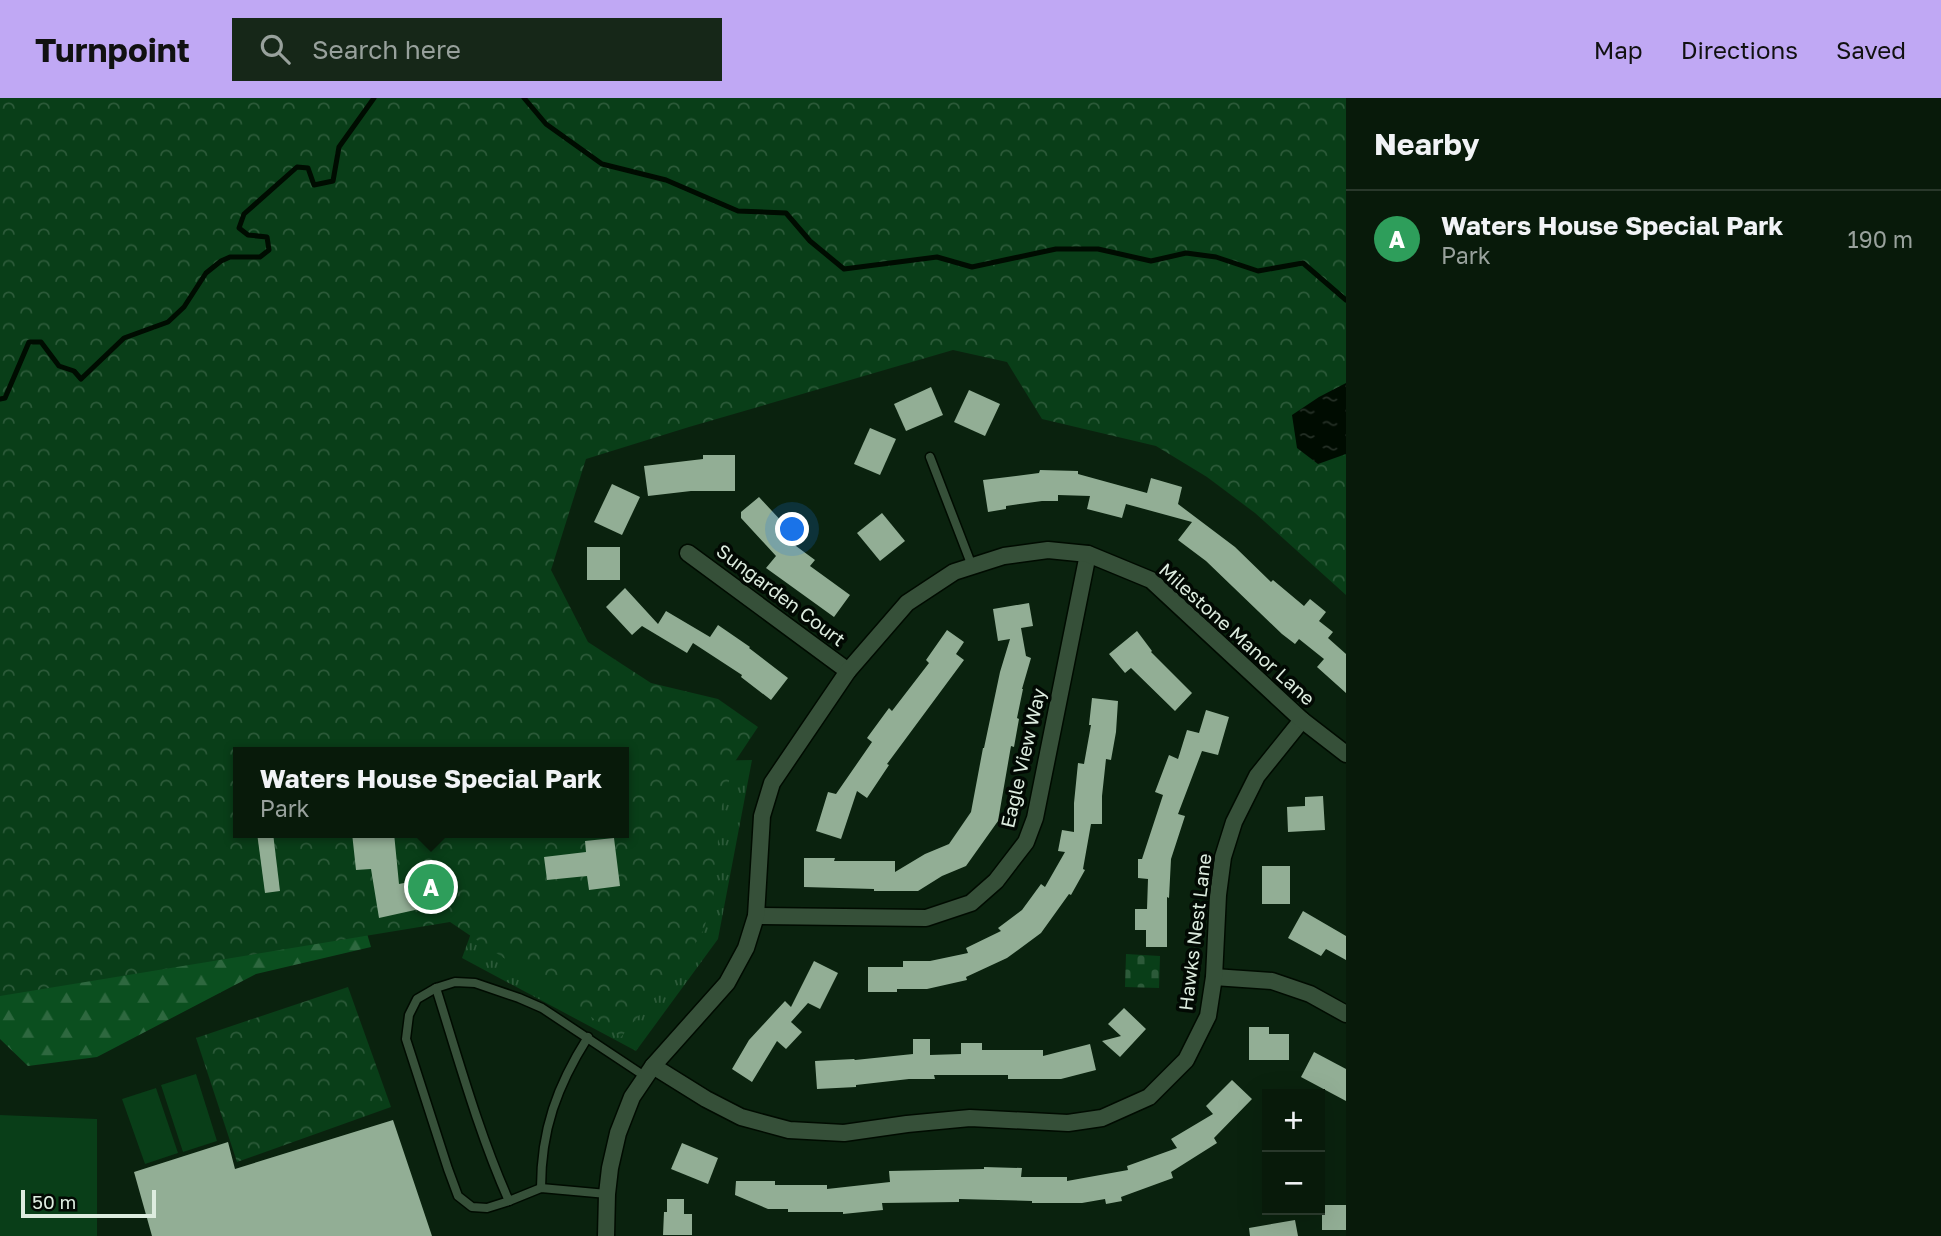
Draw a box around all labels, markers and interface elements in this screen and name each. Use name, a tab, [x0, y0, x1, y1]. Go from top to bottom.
search box	[232, 18, 722, 81]
text: Turnpoint	[35, 30, 190, 69]
icon: search	[256, 30, 294, 68]
text: Search here	[312, 34, 461, 65]
text: Map	[1594, 35, 1643, 64]
text: Directions	[1681, 35, 1798, 64]
text: Saved	[1836, 35, 1906, 64]
text: Nearby	[1374, 126, 1479, 162]
text: Waters House Special Park	[1441, 210, 1783, 241]
text: A	[1389, 225, 1405, 253]
text: 190 m	[1848, 225, 1913, 253]
text: Park	[1441, 241, 1491, 269]
your location	[775, 512, 809, 546]
street label: Sungarden Court	[712, 539, 850, 651]
street label: Milestone Manor Lane	[1155, 558, 1320, 710]
street label: Eagle View Way	[995, 685, 1050, 830]
popup	[233, 747, 629, 838]
text: Waters House Special Park	[260, 763, 602, 794]
text: Park	[260, 794, 310, 822]
street label: Hawks Nest Lane	[1173, 852, 1216, 1012]
pin: A	[408, 861, 454, 913]
map controls	[1262, 1089, 1325, 1215]
button: +	[1262, 1089, 1325, 1152]
button: −	[1262, 1152, 1325, 1215]
scale bar	[21, 1187, 156, 1219]
text: 50 m	[32, 1190, 76, 1213]

